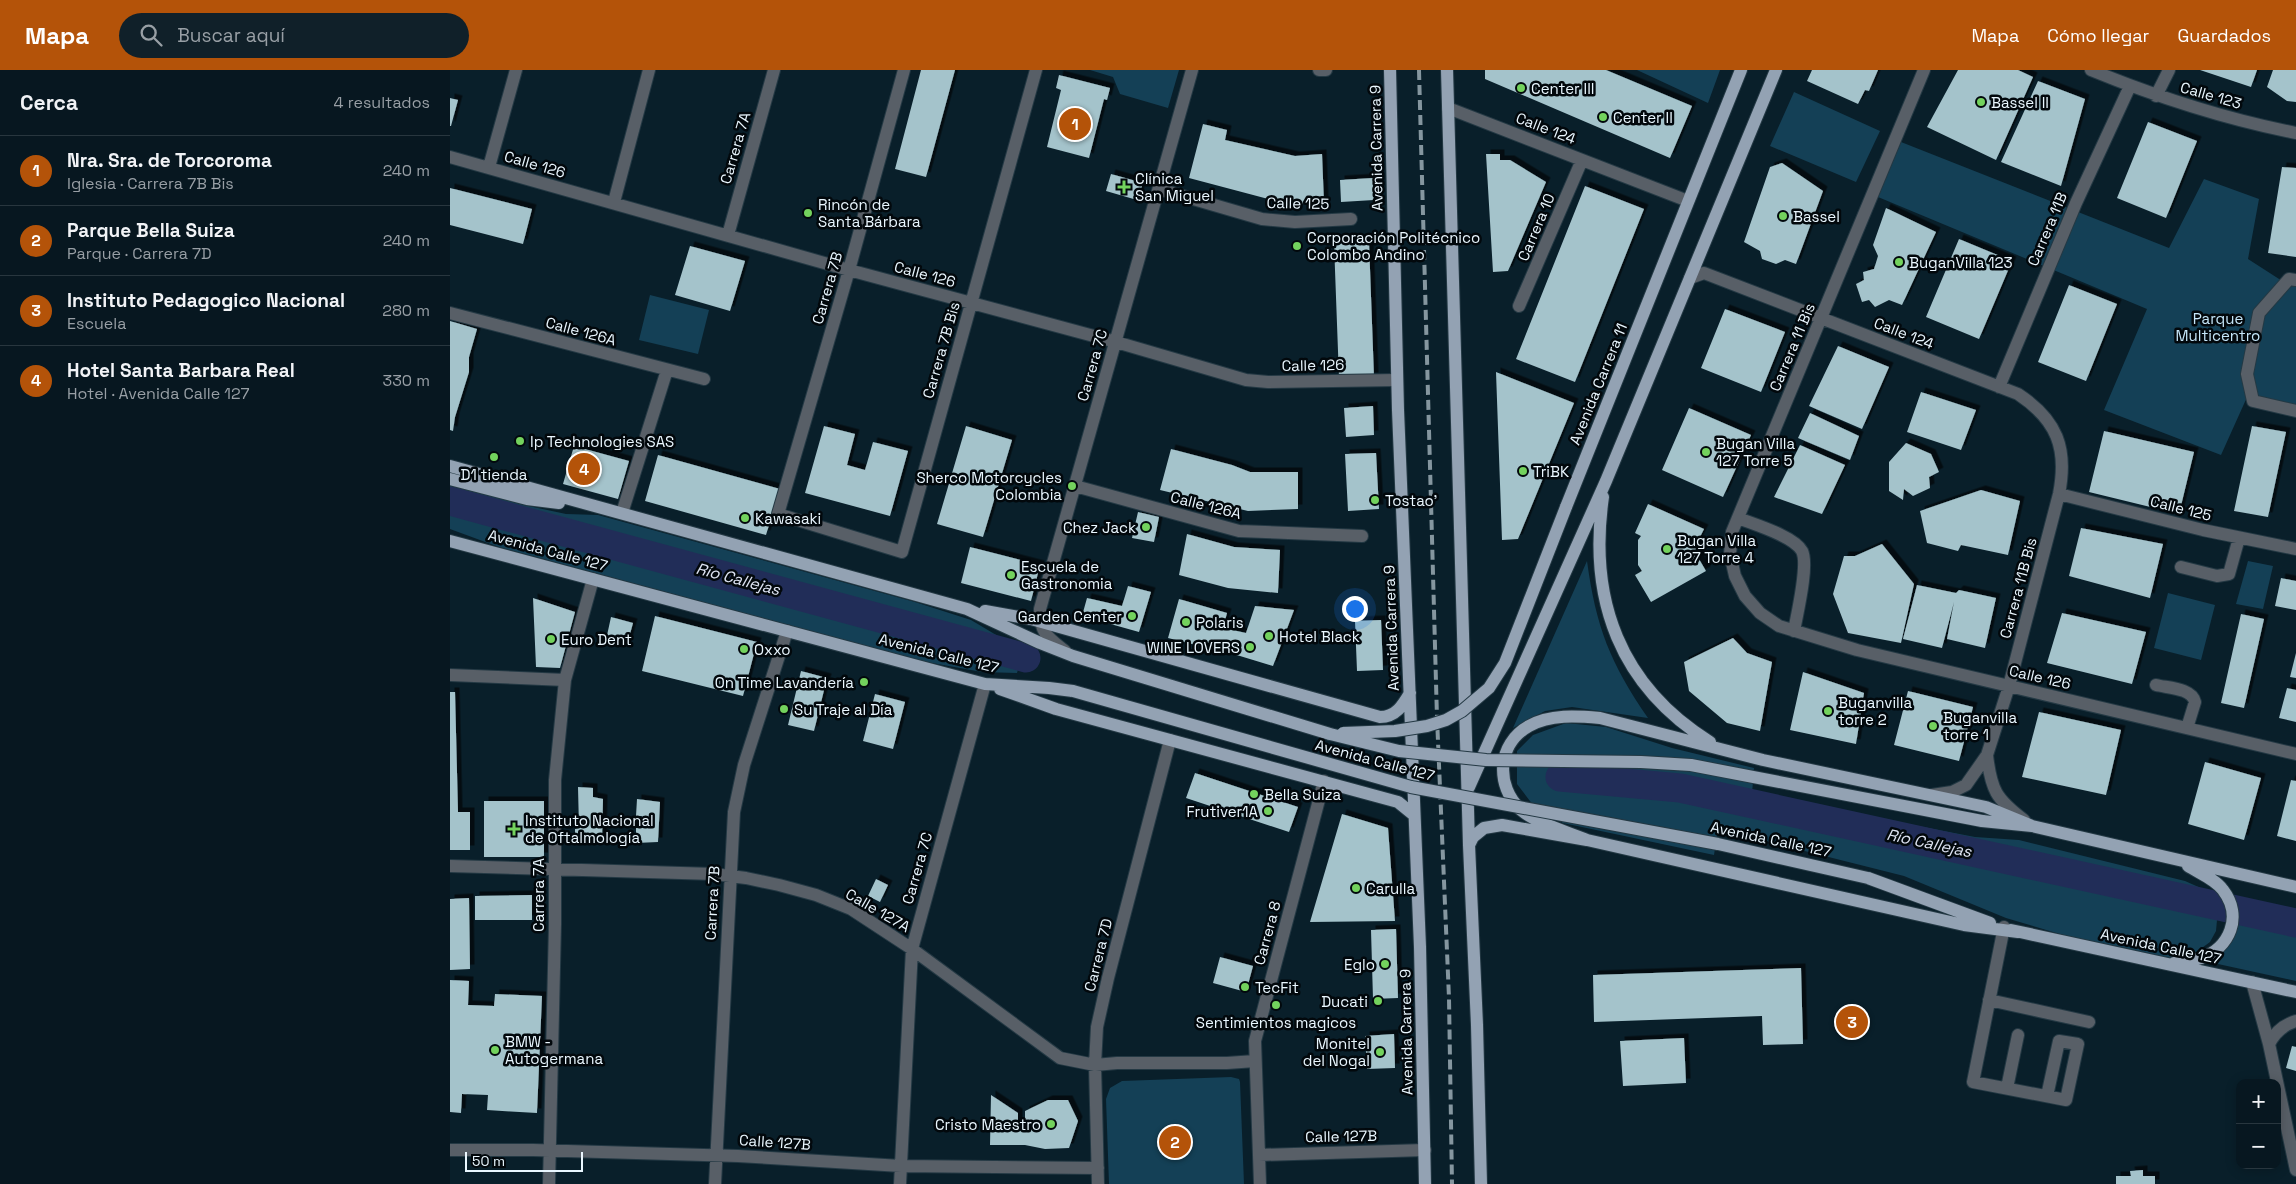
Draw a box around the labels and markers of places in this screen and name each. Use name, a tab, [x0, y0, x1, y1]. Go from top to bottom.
place label: Center III	[1531, 79, 1595, 98]
marker: Center III	[1515, 82, 1527, 94]
place label: Bassel II	[1991, 93, 2049, 112]
marker: Bassel II	[1975, 96, 1987, 108]
pin: 1	[1059, 105, 1091, 143]
place label: Center II	[1613, 108, 1673, 127]
marker: Center II	[1597, 111, 1609, 123]
place label: Clínica San Miguel	[1135, 169, 1214, 205]
marker: Clínica San Miguel	[1117, 180, 1131, 194]
place label: Rincón de Santa Bárbara	[818, 195, 921, 231]
marker: Rincón de Santa Bárbara	[802, 207, 814, 219]
place label: Bassel	[1793, 207, 1840, 226]
marker: Bassel	[1777, 210, 1789, 222]
place label: Corporación Politécnico Colombo Andino	[1307, 228, 1480, 264]
marker: Corporación Politécnico Colombo Andino	[1291, 240, 1303, 252]
place label: BuganVilla 123	[1909, 253, 2013, 272]
marker: BuganVilla 123	[1893, 256, 1905, 268]
place label: Ip Technologies SAS	[530, 432, 674, 451]
place label: Bugan Villa 127 Torre 5	[1716, 434, 1796, 470]
marker: Ip Technologies SAS	[514, 435, 526, 447]
marker: Bugan Villa 127 Torre 5	[1700, 446, 1712, 458]
pin: 4	[568, 450, 600, 488]
marker: D1 tienda	[488, 451, 500, 463]
place label: TriBK	[1533, 462, 1569, 481]
place label: D1 tienda	[460, 465, 528, 484]
marker: TriBK	[1517, 465, 1529, 477]
place label: Sherco Motorcycles Colombia	[916, 468, 1062, 504]
marker: Sherco Motorcycles Colombia	[1066, 480, 1078, 492]
place label: Tostao’	[1385, 491, 1437, 510]
marker: Tostao’	[1369, 494, 1381, 506]
place label: Kawasaki	[755, 509, 821, 528]
marker: Kawasaki	[739, 512, 751, 524]
place label: Chez Jack	[1063, 518, 1136, 537]
marker: Chez Jack	[1140, 521, 1152, 533]
place label: Bugan Villa 127 Torre 4	[1677, 531, 1757, 567]
marker: Bugan Villa 127 Torre 4	[1661, 543, 1673, 555]
place label: Escuela de Gastronomia	[1021, 557, 1113, 593]
marker: Escuela de Gastronomia	[1005, 569, 1017, 581]
place label: Garden Center	[1018, 607, 1122, 626]
marker: Garden Center	[1126, 610, 1138, 622]
place label: Polaris	[1196, 613, 1244, 632]
marker: Polaris	[1180, 616, 1192, 628]
place label: Hotel Black	[1279, 627, 1360, 646]
place label: Euro Dent	[561, 630, 632, 649]
marker: Hotel Black	[1263, 630, 1275, 642]
marker: Euro Dent	[545, 633, 557, 645]
place label: WINE LOVERS	[1147, 638, 1240, 657]
place label: Oxxo	[754, 640, 791, 659]
marker: WINE LOVERS	[1244, 641, 1256, 653]
marker: Oxxo	[738, 643, 750, 655]
place label: On Time Lavandería	[715, 673, 854, 692]
marker: On Time Lavandería	[858, 676, 870, 688]
place label: Buganvilla torre 2	[1838, 693, 1912, 729]
place label: Su Traje al Día	[794, 700, 893, 719]
marker: Su Traje al Día	[778, 703, 790, 715]
marker: Buganvilla torre 2	[1822, 705, 1834, 717]
place label: Buganvilla torre 1	[1943, 708, 2017, 744]
marker: Buganvilla torre 1	[1927, 720, 1939, 732]
place label: Bella Suiza	[1264, 785, 1341, 804]
marker: Bella Suiza	[1248, 788, 1260, 800]
place label: Frutiver1A	[1186, 802, 1259, 821]
marker: Frutiver1A	[1262, 805, 1274, 817]
place label: Instituto Nacional de Oftalmología	[525, 811, 654, 847]
marker: Instituto Nacional de Oftalmología	[507, 822, 521, 836]
place label: Carulla	[1366, 879, 1415, 898]
marker: Carulla	[1350, 882, 1362, 894]
place label: Eglo	[1344, 955, 1375, 974]
marker: Eglo	[1379, 958, 1391, 970]
place label: TecFit	[1255, 978, 1299, 997]
marker: TecFit	[1239, 981, 1251, 993]
place label: Ducati	[1321, 992, 1368, 1011]
marker: Ducati	[1372, 995, 1384, 1007]
marker: Sentimientos magicos	[1270, 999, 1282, 1011]
pin: 3	[1836, 1003, 1868, 1041]
place label: Sentimientos magicos	[1196, 1013, 1356, 1032]
place label: BMW - Autogermana	[505, 1032, 603, 1068]
place label: Monitel del Nogal	[1303, 1034, 1370, 1070]
marker: BMW - Autogermana	[489, 1044, 501, 1056]
marker: Monitel del Nogal	[1374, 1046, 1386, 1058]
place label: Cristo Maestro	[935, 1115, 1041, 1134]
marker: Cristo Maestro	[1045, 1118, 1057, 1130]
pin: 2	[1159, 1123, 1191, 1161]

